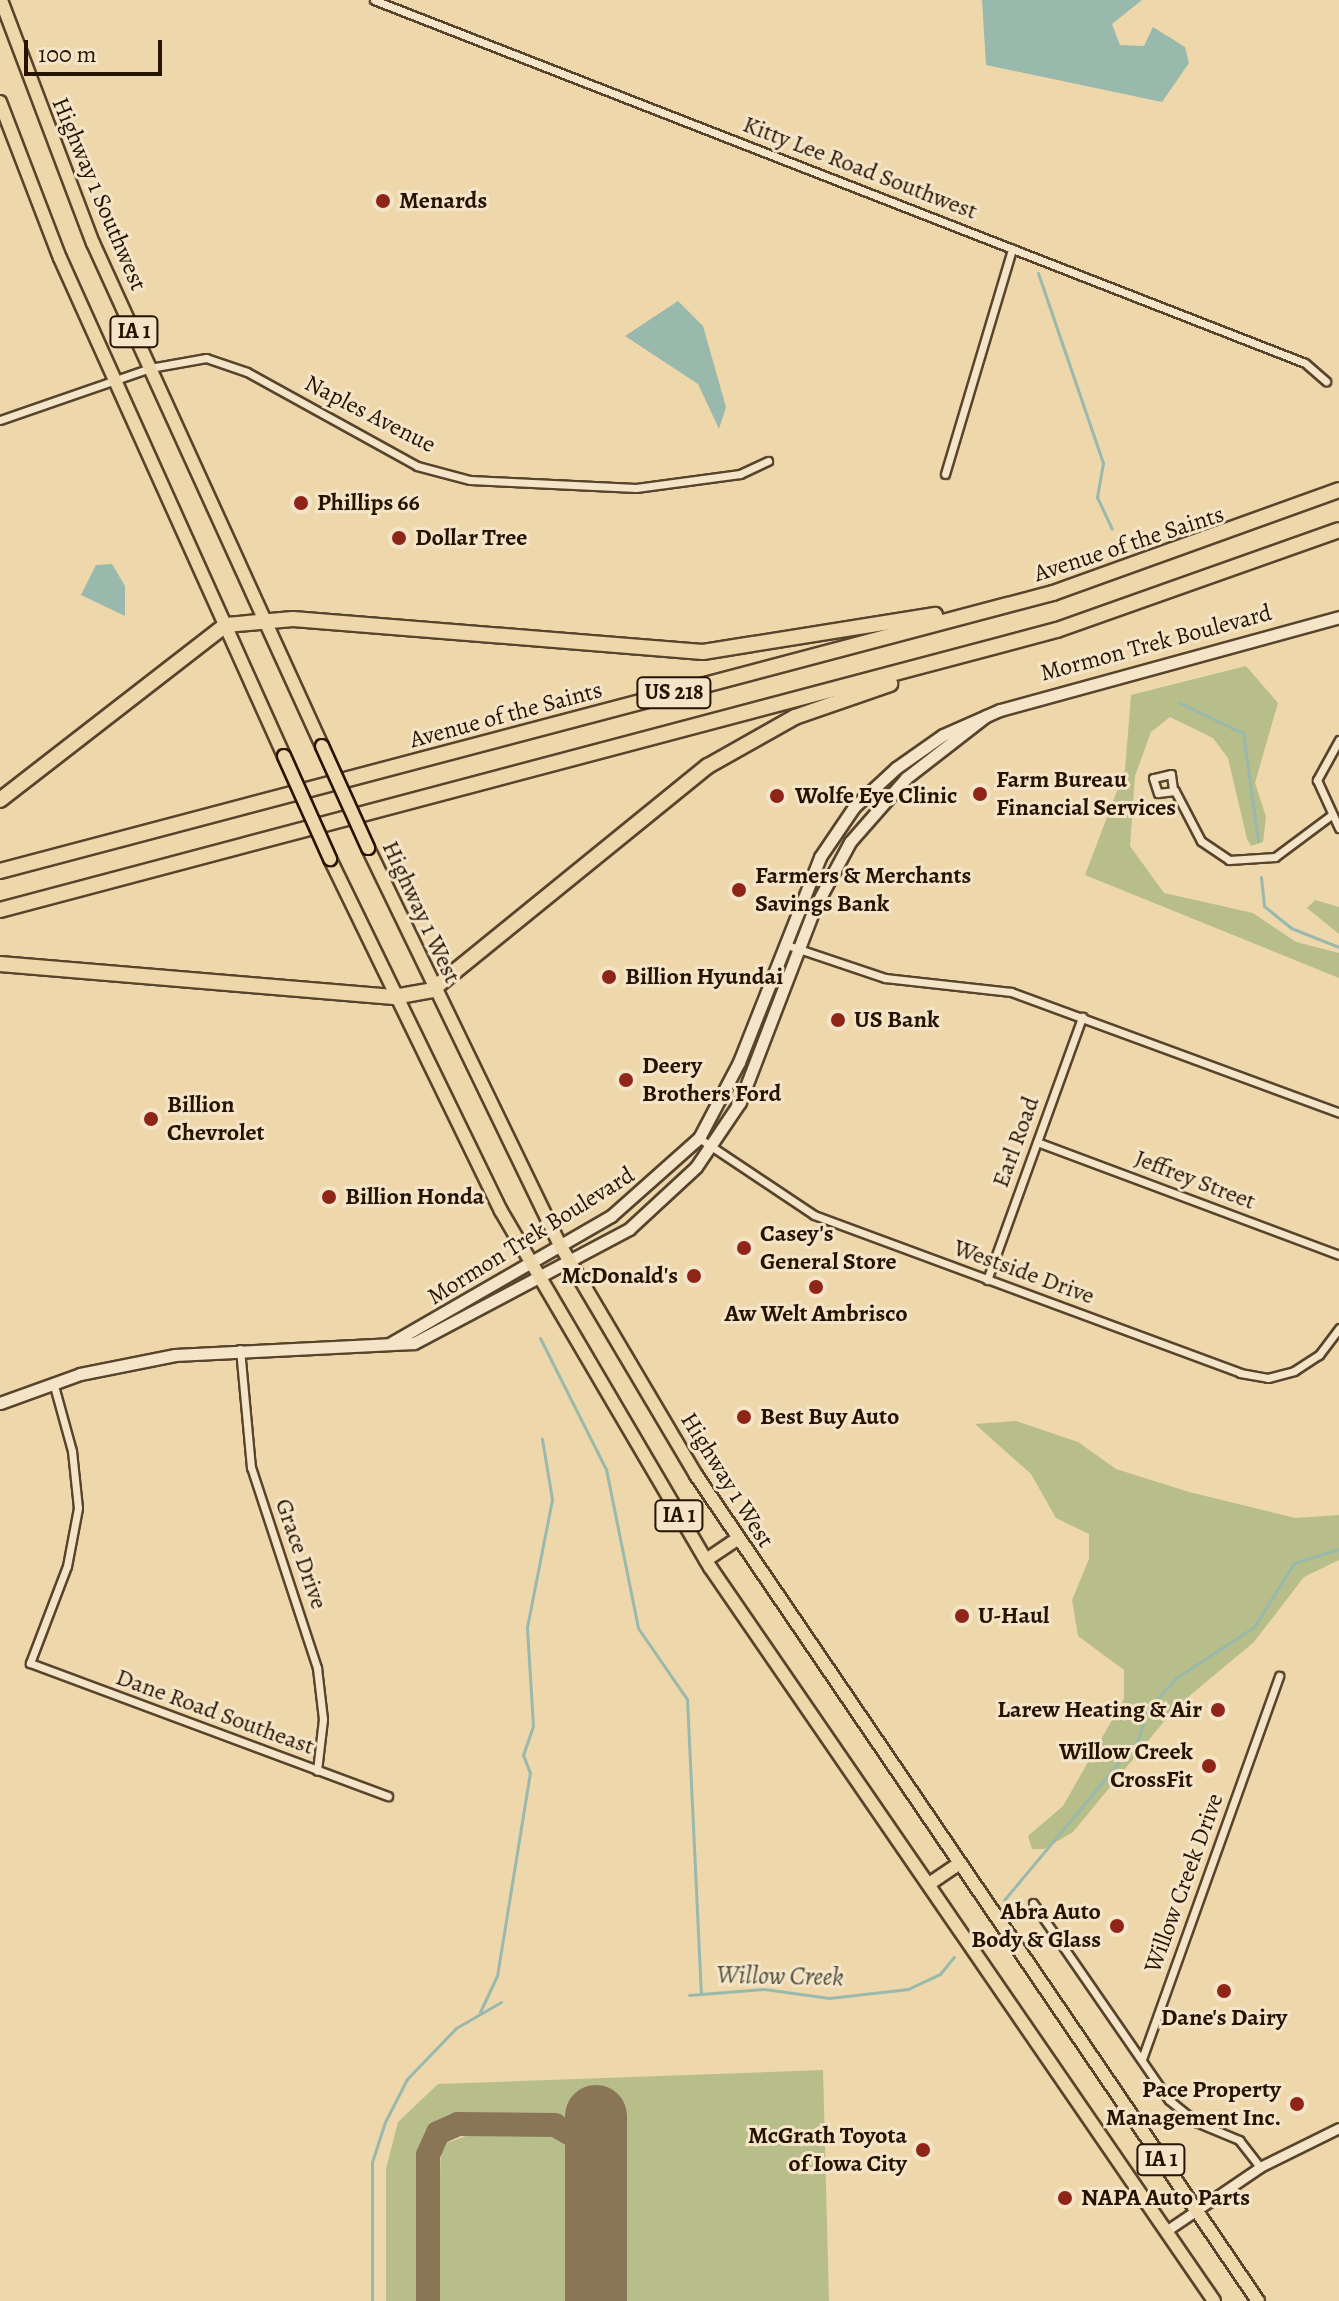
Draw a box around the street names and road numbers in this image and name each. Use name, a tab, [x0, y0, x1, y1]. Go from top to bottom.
street label: Highway 1 Southwest	[45, 93, 153, 295]
street label: Kitty Lee Road Southwest	[739, 110, 981, 226]
road number: IA 1	[108, 314, 160, 350]
street label: Naples Avenue	[300, 369, 440, 459]
street label: Avenue of the Saints	[1030, 500, 1228, 588]
street label: Mormon Trek Boulevard	[1037, 598, 1275, 688]
street label: Avenue of the Saints	[407, 675, 605, 755]
road number: US 218	[636, 675, 712, 711]
street label: Highway 1 West	[375, 836, 467, 988]
street label: Earl Road	[986, 1093, 1046, 1191]
street label: Jeffrey Street	[1131, 1144, 1259, 1216]
street label: Mormon Trek Boulevard	[422, 1161, 640, 1311]
street label: Westside Drive	[950, 1233, 1098, 1311]
street label: Highway 1 West	[674, 1407, 780, 1553]
street label: Grace Drive	[269, 1495, 333, 1613]
road number: IA 1	[653, 1498, 705, 1534]
street label: Dane Road Southeast	[112, 1663, 318, 1761]
street label: Willow Creek Drive	[1138, 1789, 1230, 1977]
road number: IA 1	[1135, 2142, 1187, 2178]

